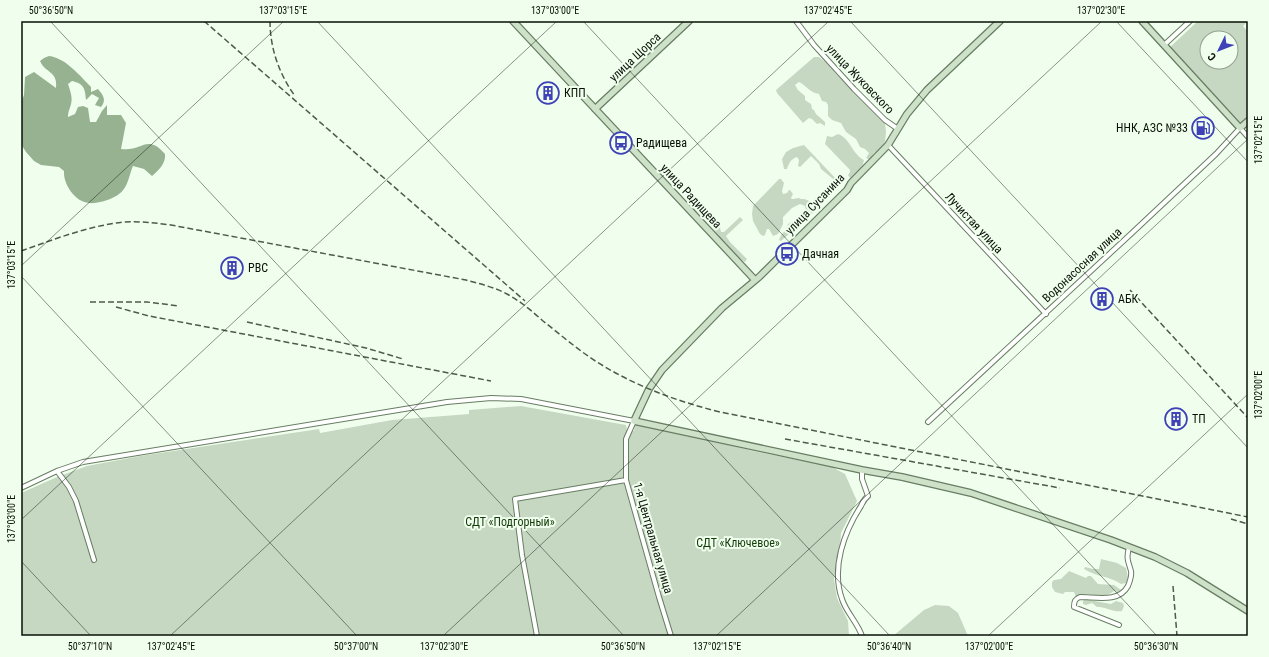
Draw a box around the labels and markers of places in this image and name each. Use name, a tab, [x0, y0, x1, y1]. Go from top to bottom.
building icon: КПП	[535, 80, 561, 106]
place label: КПП	[564, 86, 586, 100]
fuel station icon: ННК, АЗС №33	[1190, 115, 1216, 141]
place label: ННК, АЗС №33	[1116, 121, 1188, 135]
bus stop icon: Радищева	[608, 130, 634, 156]
place label: Радищева	[636, 136, 687, 150]
bus stop icon: Дачная	[774, 241, 800, 267]
place label: Дачная	[802, 247, 839, 261]
building icon: РВС	[219, 255, 245, 281]
place label: РВС	[248, 261, 268, 275]
building icon: АБК	[1089, 286, 1115, 312]
place label: АБК	[1118, 292, 1139, 306]
building icon: ТП	[1163, 406, 1189, 432]
place label: ТП	[1192, 412, 1206, 426]

